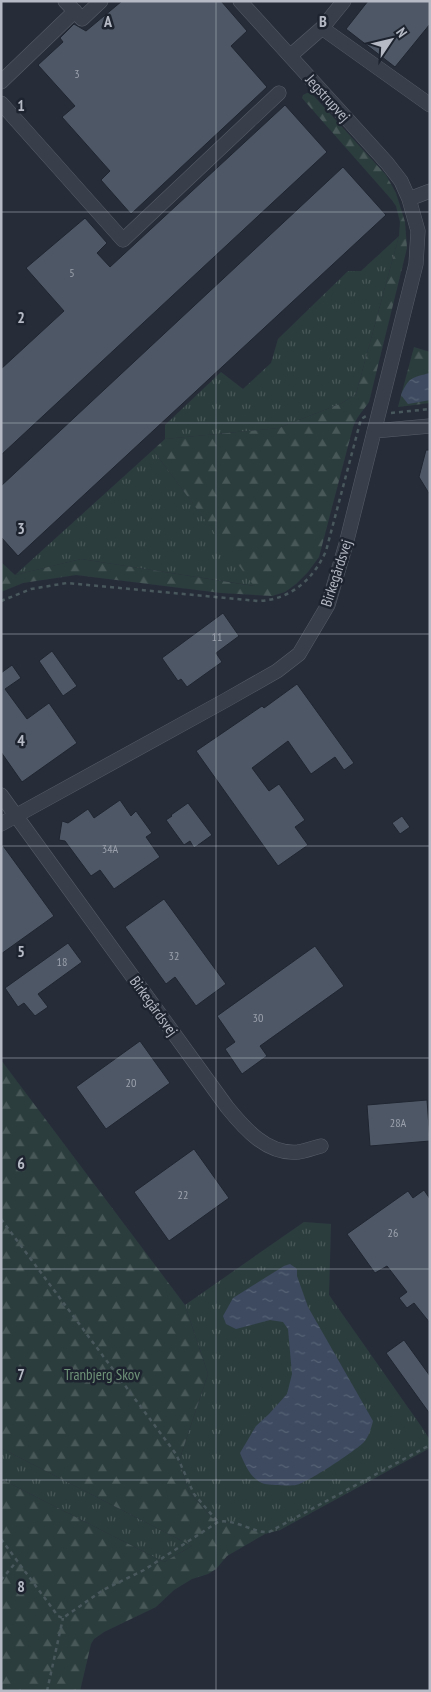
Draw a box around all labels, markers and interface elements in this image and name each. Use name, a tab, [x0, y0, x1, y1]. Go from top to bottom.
text: A	[103, 11, 113, 31]
text: B	[319, 11, 327, 31]
north arrow	[366, 15, 416, 65]
text: N	[392, 24, 411, 41]
house number: 3	[74, 66, 80, 81]
street label: Jegstrupvej	[301, 69, 354, 126]
text: 1	[17, 95, 25, 115]
house number: 5	[69, 265, 75, 280]
text: 2	[17, 307, 25, 327]
text: 3	[17, 518, 25, 538]
street label: Birkegårdsvej	[316, 537, 356, 609]
house number: 11	[212, 629, 222, 644]
text: 4	[17, 730, 25, 750]
house number: 34A	[102, 841, 119, 856]
text: 5	[17, 941, 25, 961]
house number: 32	[169, 948, 179, 963]
house number: 18	[57, 954, 67, 969]
street label: Birkegårdsvej	[126, 972, 182, 1040]
house number: 30	[253, 1010, 263, 1025]
house number: 20	[126, 1075, 136, 1090]
house number: 28A	[390, 1115, 407, 1130]
text: 6	[17, 1153, 25, 1173]
house number: 22	[178, 1187, 188, 1202]
house number: 26	[388, 1225, 398, 1240]
text: 7	[17, 1364, 25, 1384]
park label: Tranbjerg Skov	[64, 1365, 140, 1384]
text: 8	[17, 1576, 25, 1596]

